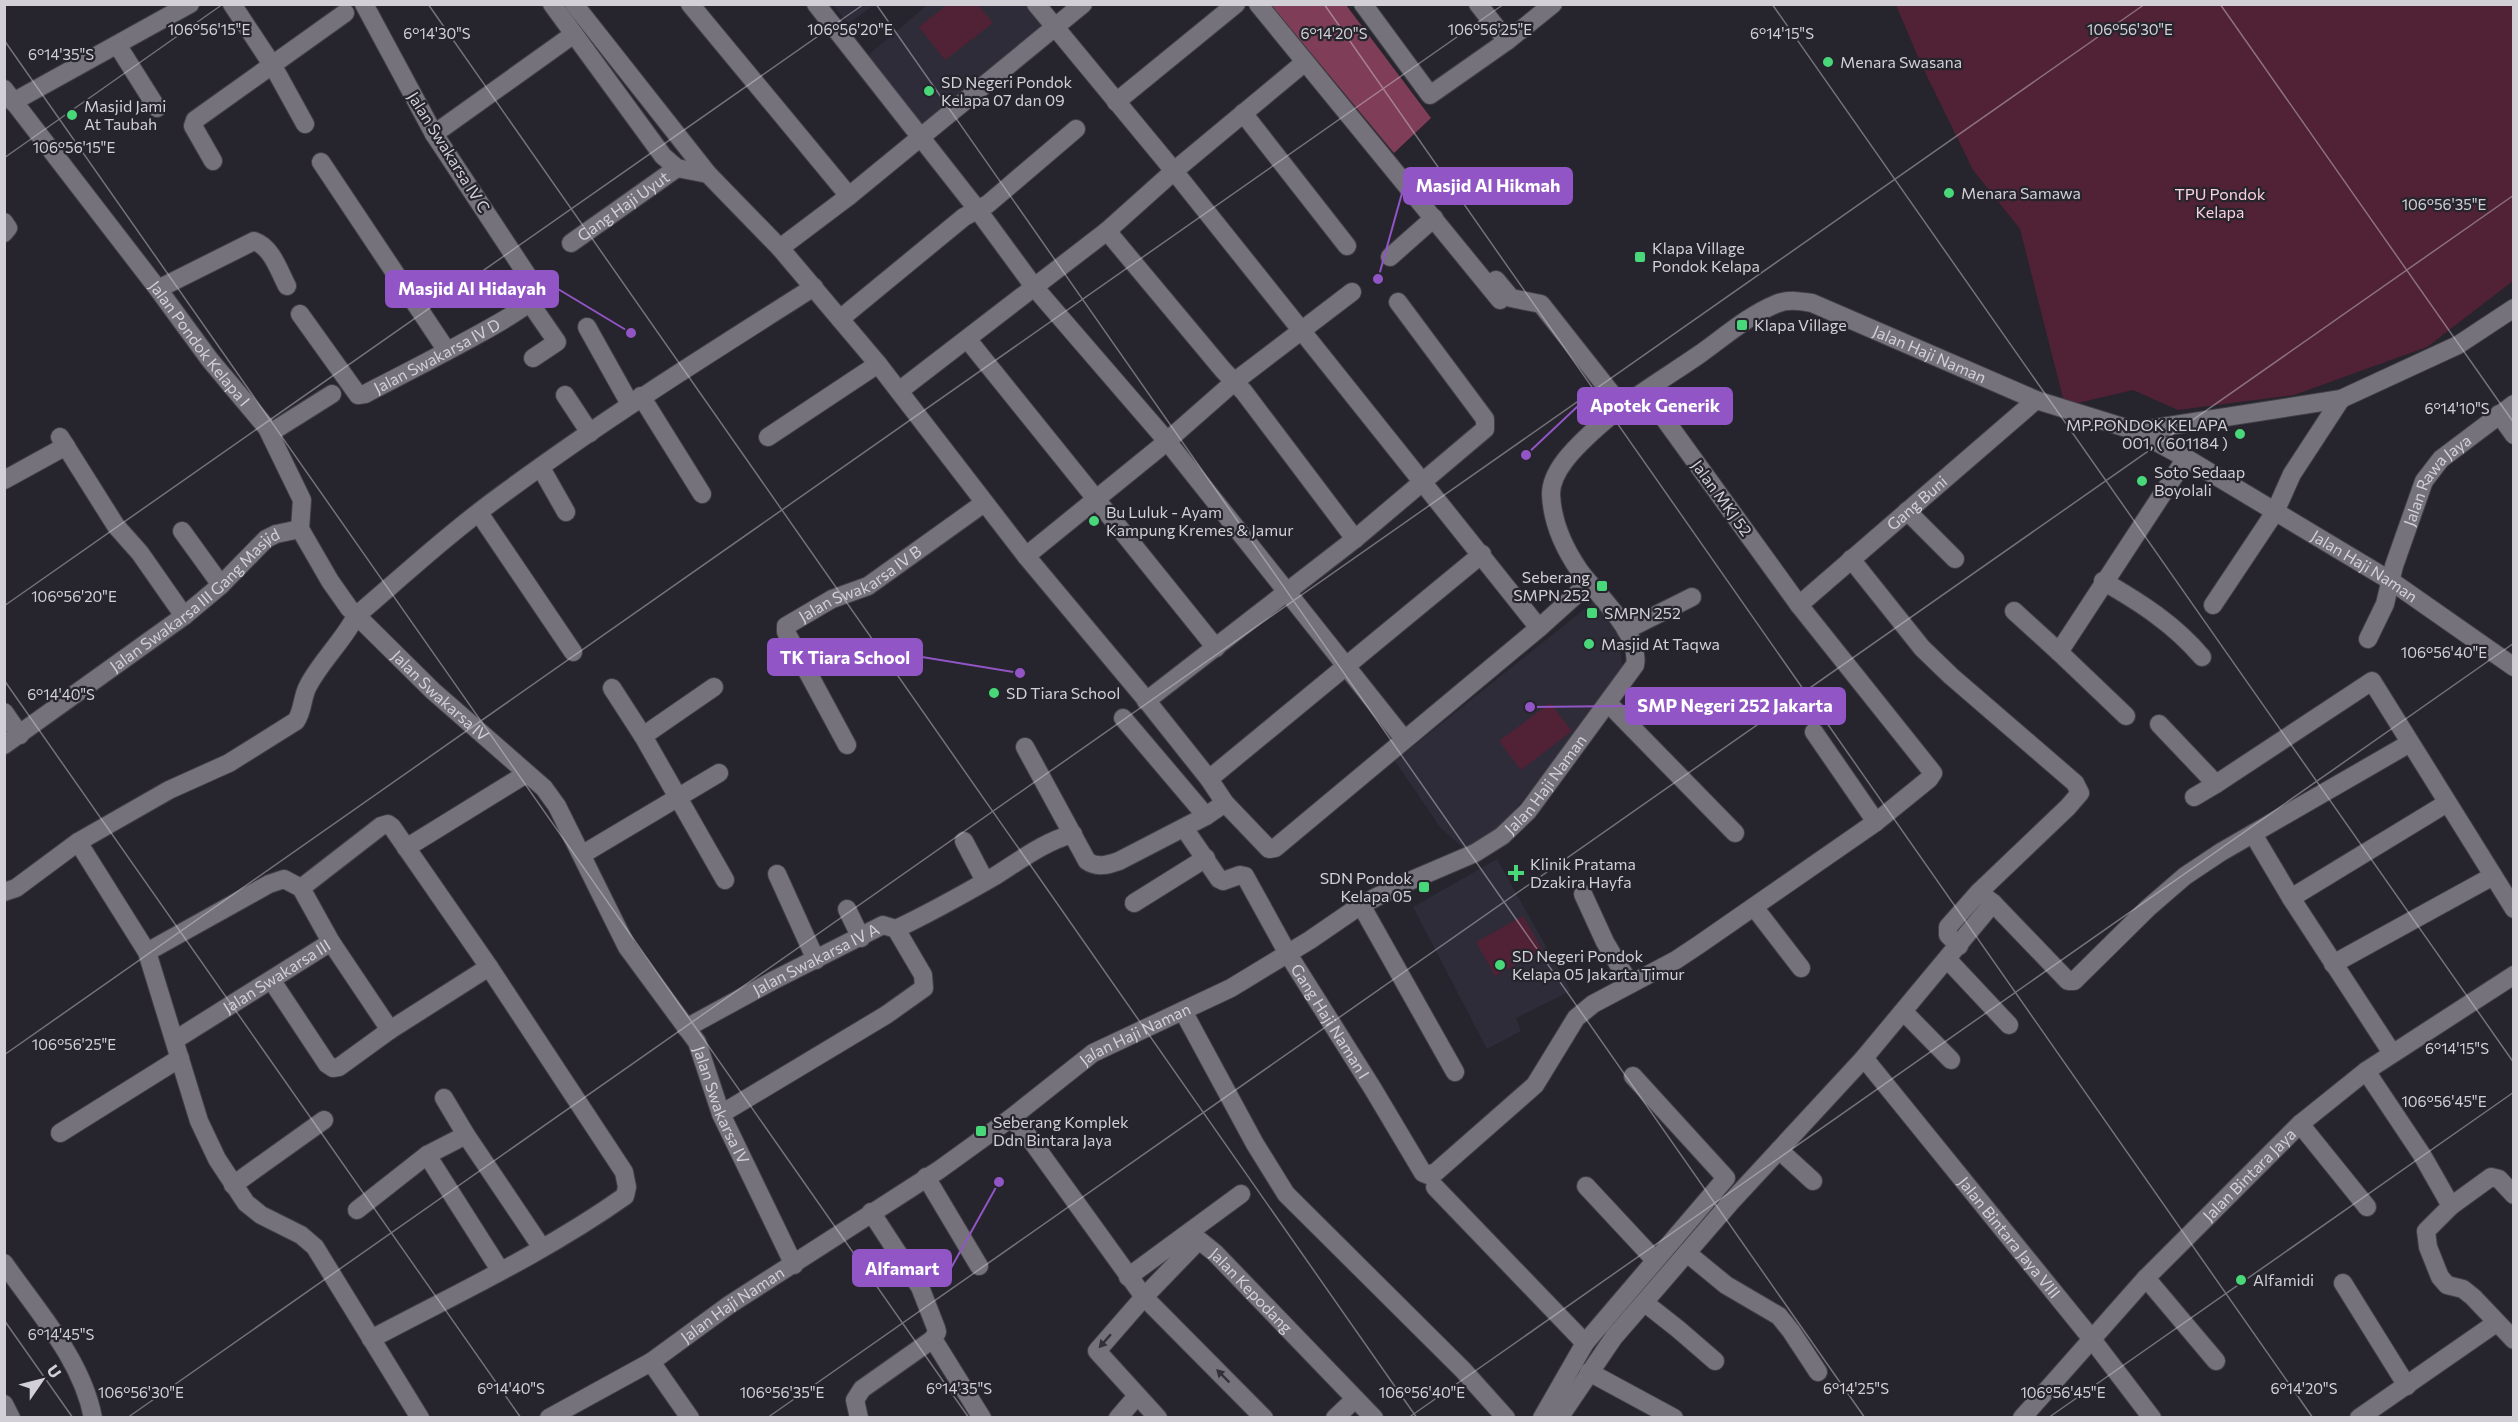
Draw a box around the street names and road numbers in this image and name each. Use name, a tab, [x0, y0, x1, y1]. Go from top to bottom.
street label: Jalan Swakarsa IV C	[405, 88, 494, 216]
street label: Gang Haji Uyut	[573, 166, 673, 245]
street label: Jalan Pondok Kelapa I	[146, 277, 254, 410]
street label: Jalan Swakarsa IV D	[370, 314, 503, 397]
street label: Jalan Haji Naman	[1870, 321, 1989, 386]
street label: Jalan Rawa Jaya	[2399, 430, 2474, 528]
street label: Jalan MKJ 52	[1688, 456, 1756, 540]
street label: Gang Buni	[1883, 471, 1951, 534]
street label: Jalan Swakarsa III Gang Masjid	[106, 524, 282, 675]
street label: Jalan Haji Naman	[2308, 526, 2422, 606]
street label: Jalan Swakarsa IV B	[795, 541, 925, 626]
street label: Jalan Swakarsa IV	[388, 646, 493, 745]
street label: Jalan Haji Naman	[1500, 731, 1590, 838]
street label: Jalan Swakarsa IV A	[749, 919, 882, 999]
street label: Jalan Swakarsa III	[219, 935, 334, 1017]
street label: Gang Haji Naman I	[1287, 960, 1374, 1082]
street label: Jalan Haji Naman	[1075, 999, 1193, 1069]
street label: Jalan Swakarsa IV	[690, 1044, 754, 1167]
street label: Jalan Bintara Jaya	[2199, 1124, 2299, 1225]
street label: Jalan Bintara Jaya VIII	[1955, 1173, 2065, 1302]
street label: Jalan Kepodang	[1207, 1243, 1297, 1337]
street label: Jalan Haji Naman	[677, 1262, 787, 1346]

